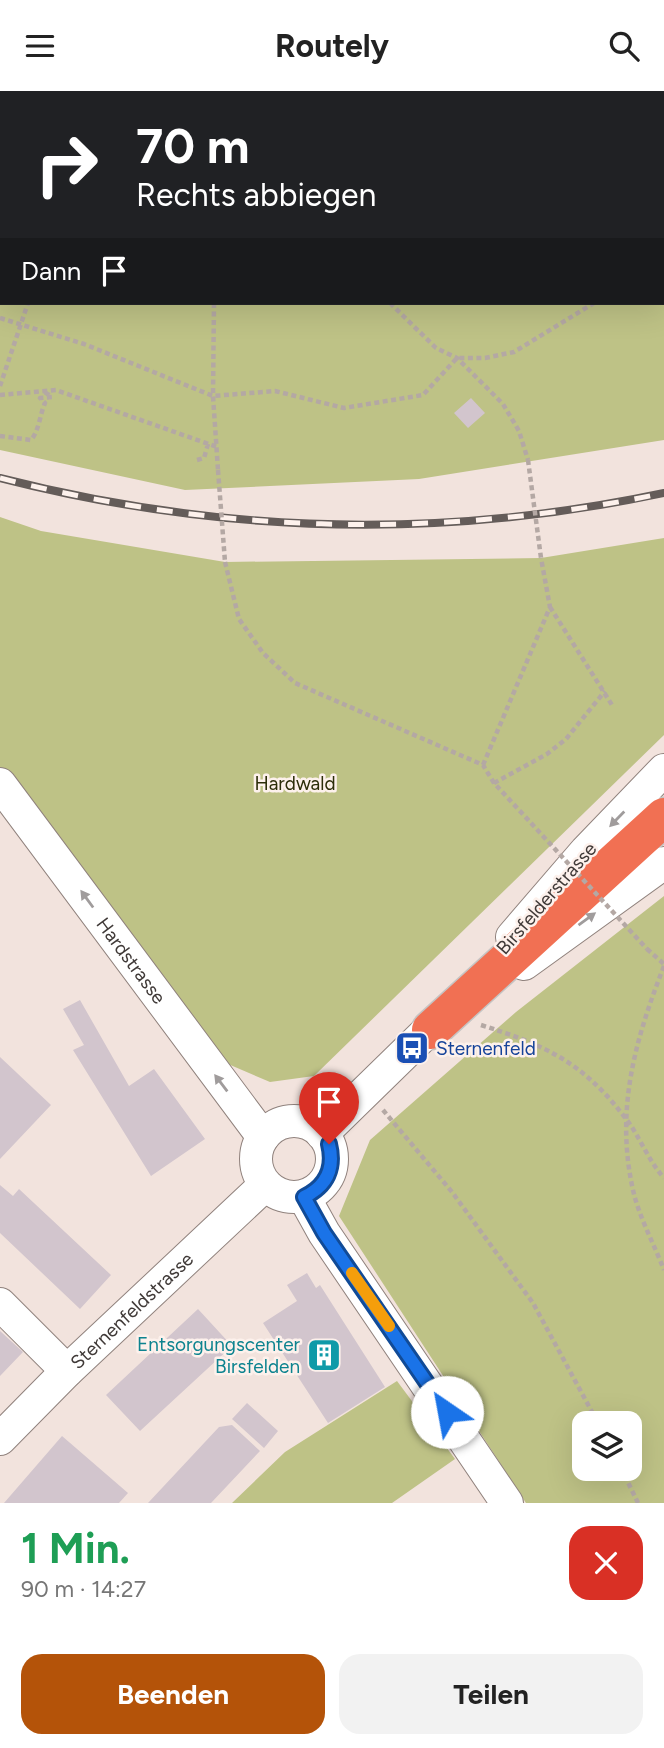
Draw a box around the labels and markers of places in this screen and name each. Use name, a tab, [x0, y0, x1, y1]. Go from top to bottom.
bus stop icon: Sternenfeld	[393, 1029, 431, 1067]
place label: Sternenfeld	[436, 1037, 536, 1060]
pin	[299, 1072, 359, 1144]
place label: Entsorgungscenter Birsfelden	[137, 1333, 301, 1378]
building icon: Entsorgungscenter Birsfelden	[305, 1336, 343, 1374]

